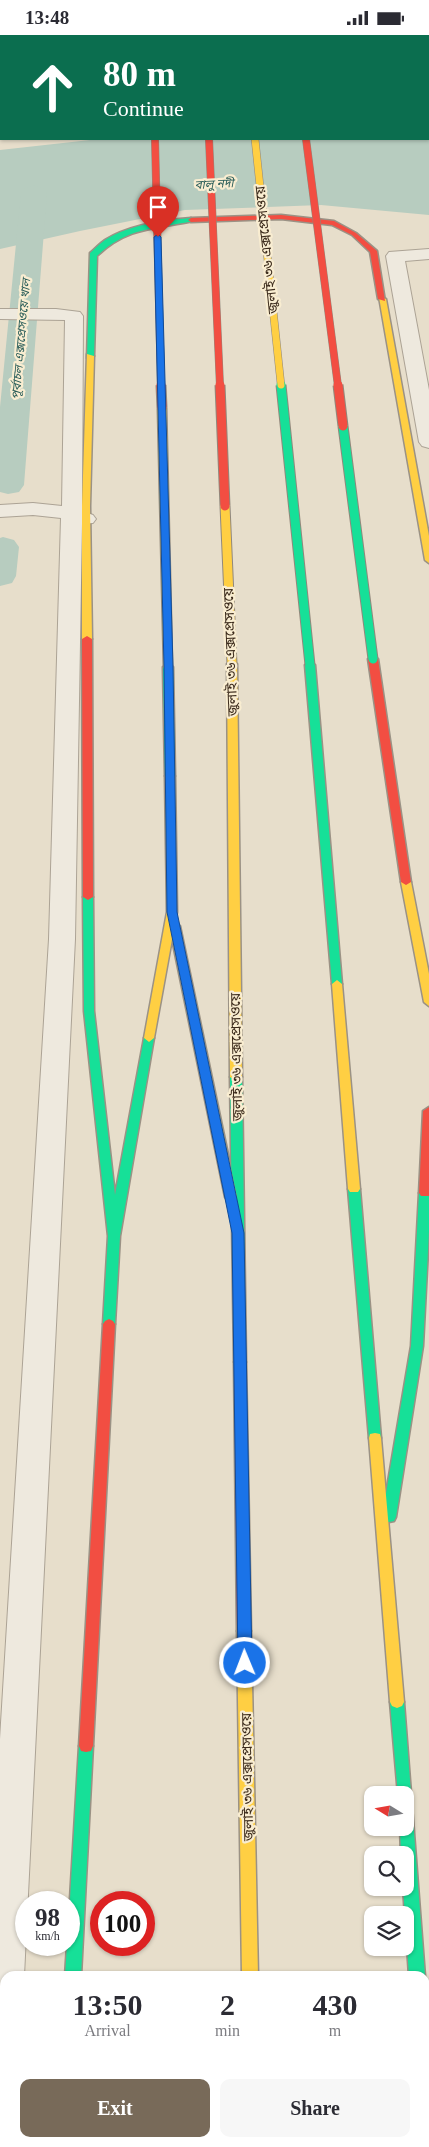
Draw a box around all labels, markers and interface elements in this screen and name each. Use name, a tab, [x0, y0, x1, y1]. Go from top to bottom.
text: 13:48	[25, 7, 69, 28]
icon: ahead	[20, 55, 85, 120]
text: 80 m	[103, 55, 176, 94]
text: Continue	[103, 96, 184, 121]
water label: বালু নদী	[194, 176, 237, 192]
street label: জুলাই ৩৬ এক্সপ্রেসওয়ে	[251, 185, 281, 316]
pin	[137, 186, 179, 237]
icon: arrive	[144, 193, 172, 221]
water label: পূর্বাচল এক্সপ্রেসওয়ে খাল	[9, 276, 33, 400]
street label: জুলাই ৩৬ এক্সপ্রেসওয়ে	[220, 587, 240, 717]
street label: জুলাই ৩৬ এক্সপ্রেসওয়ে	[227, 992, 245, 1122]
position arrow	[218, 1636, 270, 1688]
street label: জুলাই ৩৬ এক্সপ্রেসওয়ে	[238, 1712, 256, 1842]
north arrow	[364, 1786, 414, 1836]
map controls	[364, 1786, 414, 1956]
button: search	[364, 1846, 414, 1896]
speed limit sign: 100	[90, 1891, 155, 1956]
text: 98	[35, 1904, 60, 1931]
button: layers	[364, 1906, 414, 1956]
text: km/h	[35, 1929, 60, 1943]
text: 13:50	[73, 1988, 143, 2021]
text: 2	[220, 1988, 235, 2021]
text: 430	[312, 1988, 357, 2021]
text: Arrival	[84, 2022, 131, 2039]
text: min	[215, 2022, 240, 2039]
text: m	[329, 2022, 341, 2039]
button: Exit	[20, 2079, 210, 2137]
button: Share	[220, 2079, 410, 2137]

